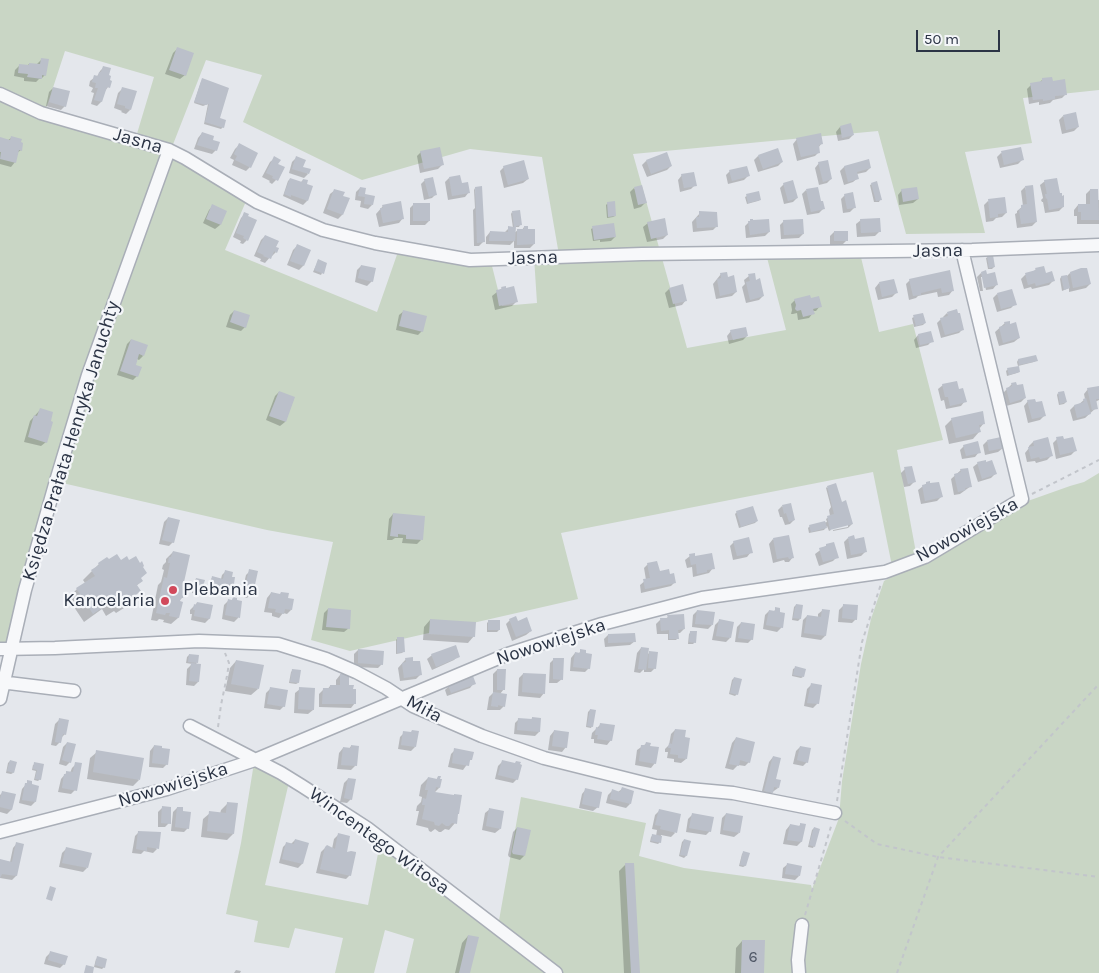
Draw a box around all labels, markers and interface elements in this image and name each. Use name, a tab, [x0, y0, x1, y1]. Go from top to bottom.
scale bar	[919, 20, 1003, 52]
text: 50 m	[924, 30, 959, 48]
street label: Jasna	[111, 123, 165, 159]
street label: Jasna	[913, 239, 963, 263]
street label: Jasna	[508, 246, 558, 270]
street label: Księdza Prałata Henryka Januchty	[17, 298, 125, 584]
street label: Nowowiejska	[912, 492, 1022, 568]
place label: Plebania	[183, 579, 258, 601]
marker: Plebania	[167, 584, 179, 596]
place label: Kancelaria	[63, 590, 155, 612]
marker: Kancelaria	[159, 595, 171, 607]
street label: Nowowiejska	[493, 614, 609, 670]
street label: Miła	[402, 690, 446, 728]
street label: Nowowiejska	[115, 757, 231, 813]
street label: Wincentego Witosa	[304, 782, 454, 900]
house number: 6	[748, 947, 758, 967]

